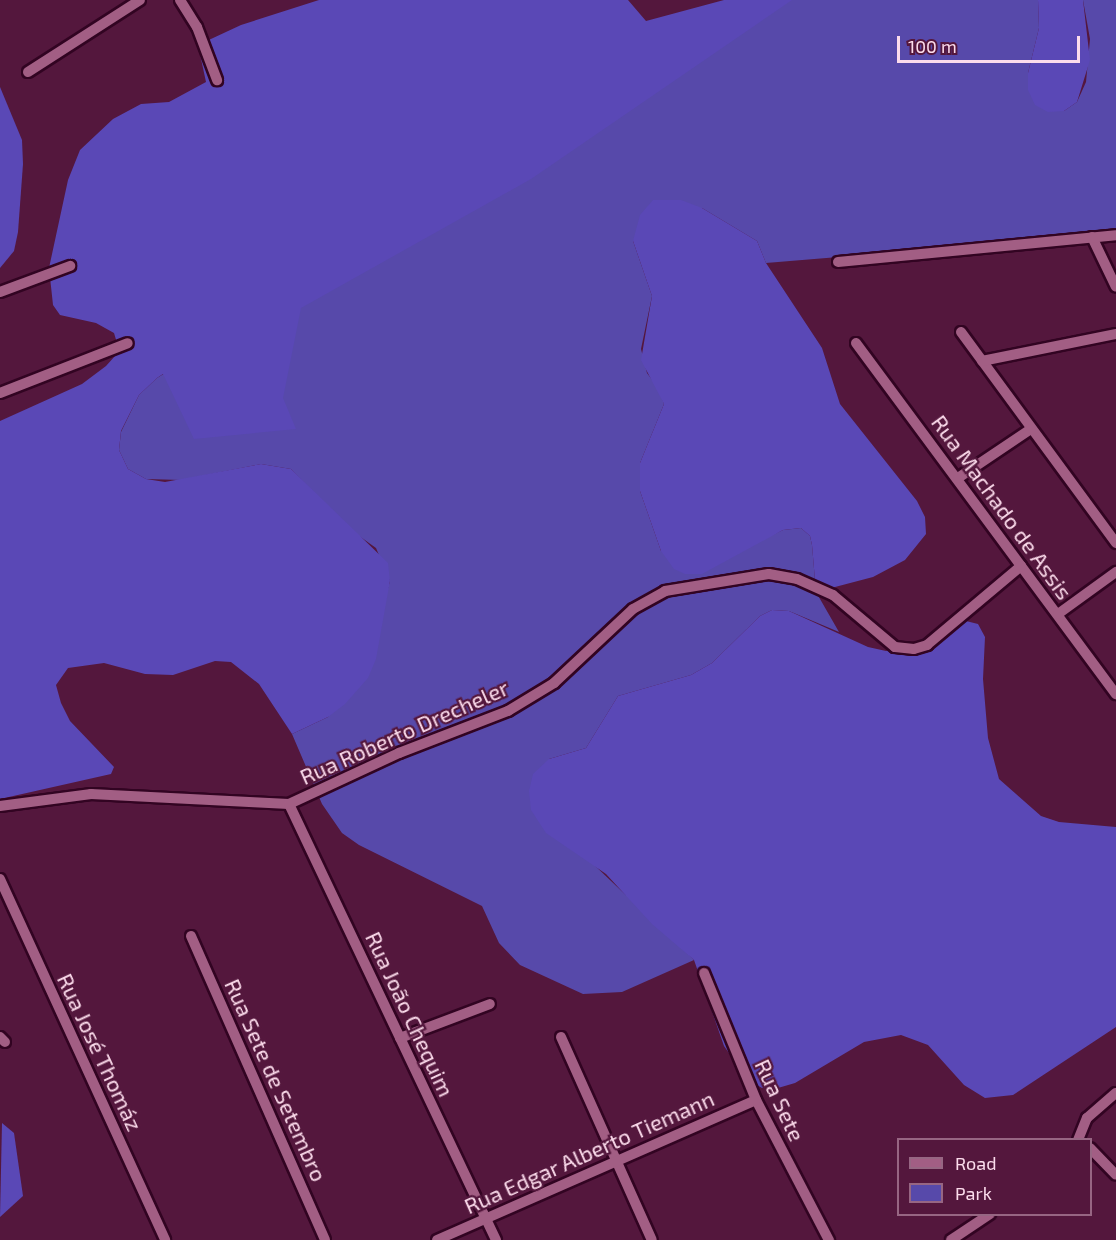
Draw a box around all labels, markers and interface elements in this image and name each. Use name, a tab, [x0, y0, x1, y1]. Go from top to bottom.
scale bar	[900, 24, 1083, 62]
text: 100 m	[908, 35, 957, 57]
street label: Rua Machado de Assis	[926, 409, 1078, 605]
street label: Rua Roberto Drecheler	[296, 674, 512, 790]
street label: Rua João Chequim	[360, 927, 460, 1101]
street label: Rua José Thomáz	[52, 969, 148, 1135]
street label: Rua Sete de Setembro	[219, 975, 333, 1185]
street label: Rua Sete	[750, 1055, 810, 1145]
street label: Rua Edgar Alberto Tiemann	[459, 1085, 719, 1219]
legend	[897, 1138, 1092, 1216]
text: Road	[955, 1152, 996, 1174]
text: Park	[955, 1182, 992, 1204]

